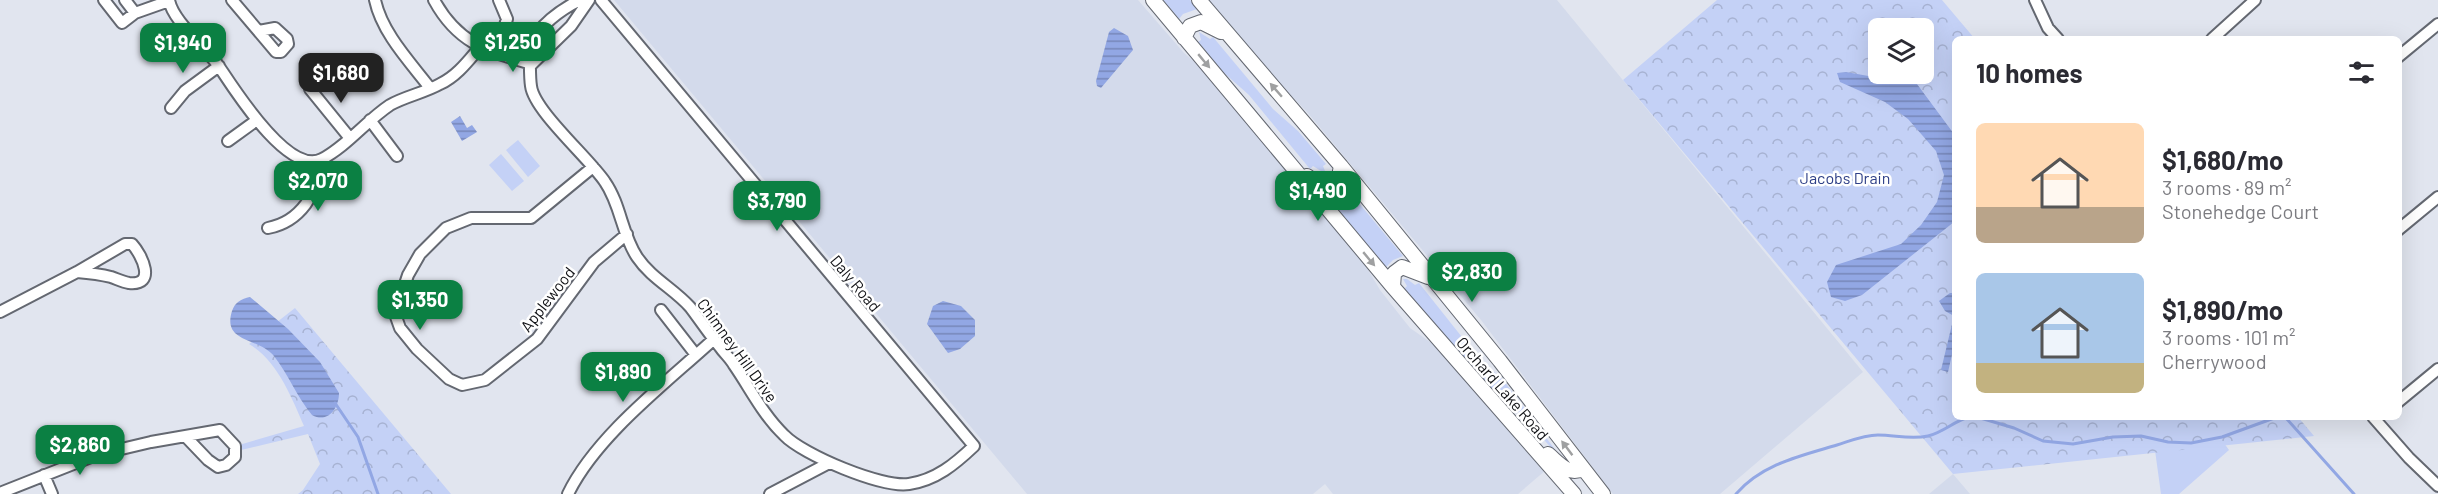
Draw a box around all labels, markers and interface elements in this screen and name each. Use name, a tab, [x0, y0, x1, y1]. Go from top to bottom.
map controls	[1868, 18, 1934, 84]
button: layers	[1868, 18, 1934, 84]
pin: $1,250	[464, 22, 562, 73]
pin: $1,940	[134, 23, 232, 74]
text: $1,250	[484, 29, 542, 53]
text: $1,940	[154, 30, 212, 54]
pin: $1,680	[292, 53, 390, 104]
one-way arrow	[1197, 53, 1210, 68]
icon: filters	[2345, 56, 2378, 89]
text: 10 homes	[1976, 57, 2083, 88]
text: $1,680	[313, 60, 369, 84]
one-way arrow	[1270, 83, 1283, 98]
text: $1,680/mo	[2162, 144, 2283, 175]
icon: home	[2024, 147, 2096, 219]
pin: $2,070	[269, 161, 367, 212]
text: $2,070	[288, 168, 348, 192]
park label: Jacobs Drain	[1800, 168, 1890, 187]
pin: $1,490	[1269, 171, 1367, 222]
text: 3 rooms · 89 m²	[2162, 175, 2292, 199]
text: $1,490	[1289, 178, 1347, 202]
pin: $3,790	[728, 181, 826, 232]
text: $3,790	[747, 188, 807, 212]
text: Stonehedge Court	[2162, 199, 2319, 223]
street label: Daly Road	[827, 251, 885, 315]
one-way arrow	[1362, 251, 1375, 266]
pin: $2,830	[1423, 252, 1521, 303]
text: $2,830	[1442, 259, 1502, 283]
street label: Applewood	[516, 263, 578, 335]
pin: $1,350	[371, 280, 469, 331]
text: $1,350	[392, 287, 448, 311]
street label: Chimney Hill Drive	[694, 294, 782, 406]
text: $1,890/mo	[2162, 294, 2283, 325]
icon: home	[2024, 297, 2096, 369]
text: 3 rooms · 101 m²	[2162, 325, 2295, 349]
street label: Orchard Lake Road	[1453, 332, 1553, 444]
text: Cherrywood	[2162, 349, 2267, 373]
pin: $1,890	[574, 352, 672, 403]
text: $1,890	[595, 359, 651, 383]
pin: $2,860	[31, 425, 129, 476]
text: $2,860	[50, 432, 110, 456]
one-way arrow	[1561, 440, 1573, 456]

